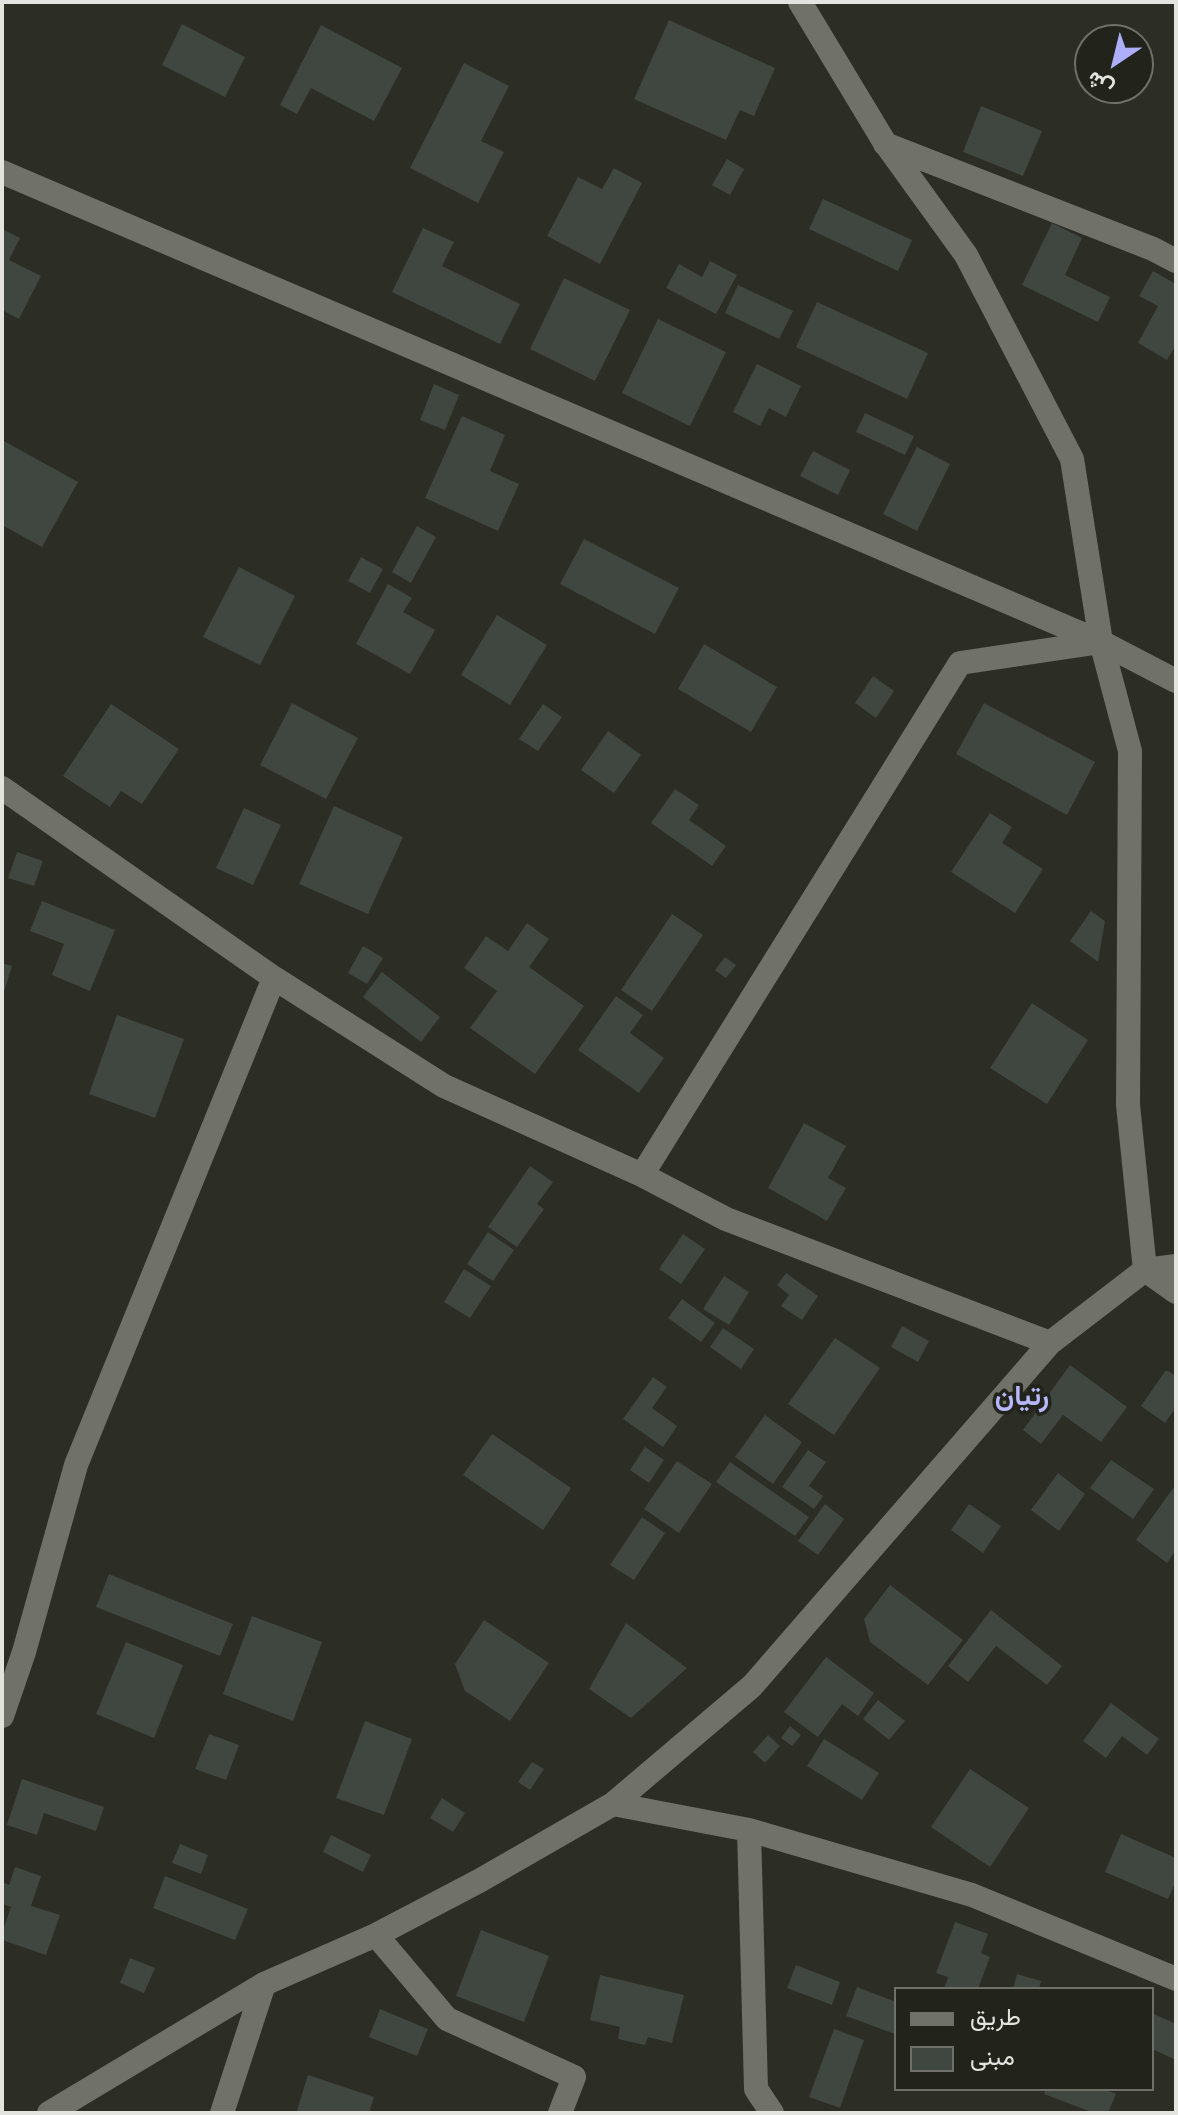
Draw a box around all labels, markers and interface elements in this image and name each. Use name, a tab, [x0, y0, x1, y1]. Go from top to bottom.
north arrow	[1074, 24, 1154, 104]
text: ش	[1080, 61, 1122, 104]
district label: رتيان	[995, 1384, 1049, 1418]
legend	[894, 1987, 1154, 2091]
text: طريق	[970, 2000, 1021, 2038]
text: مبنى	[970, 2040, 1015, 2078]

